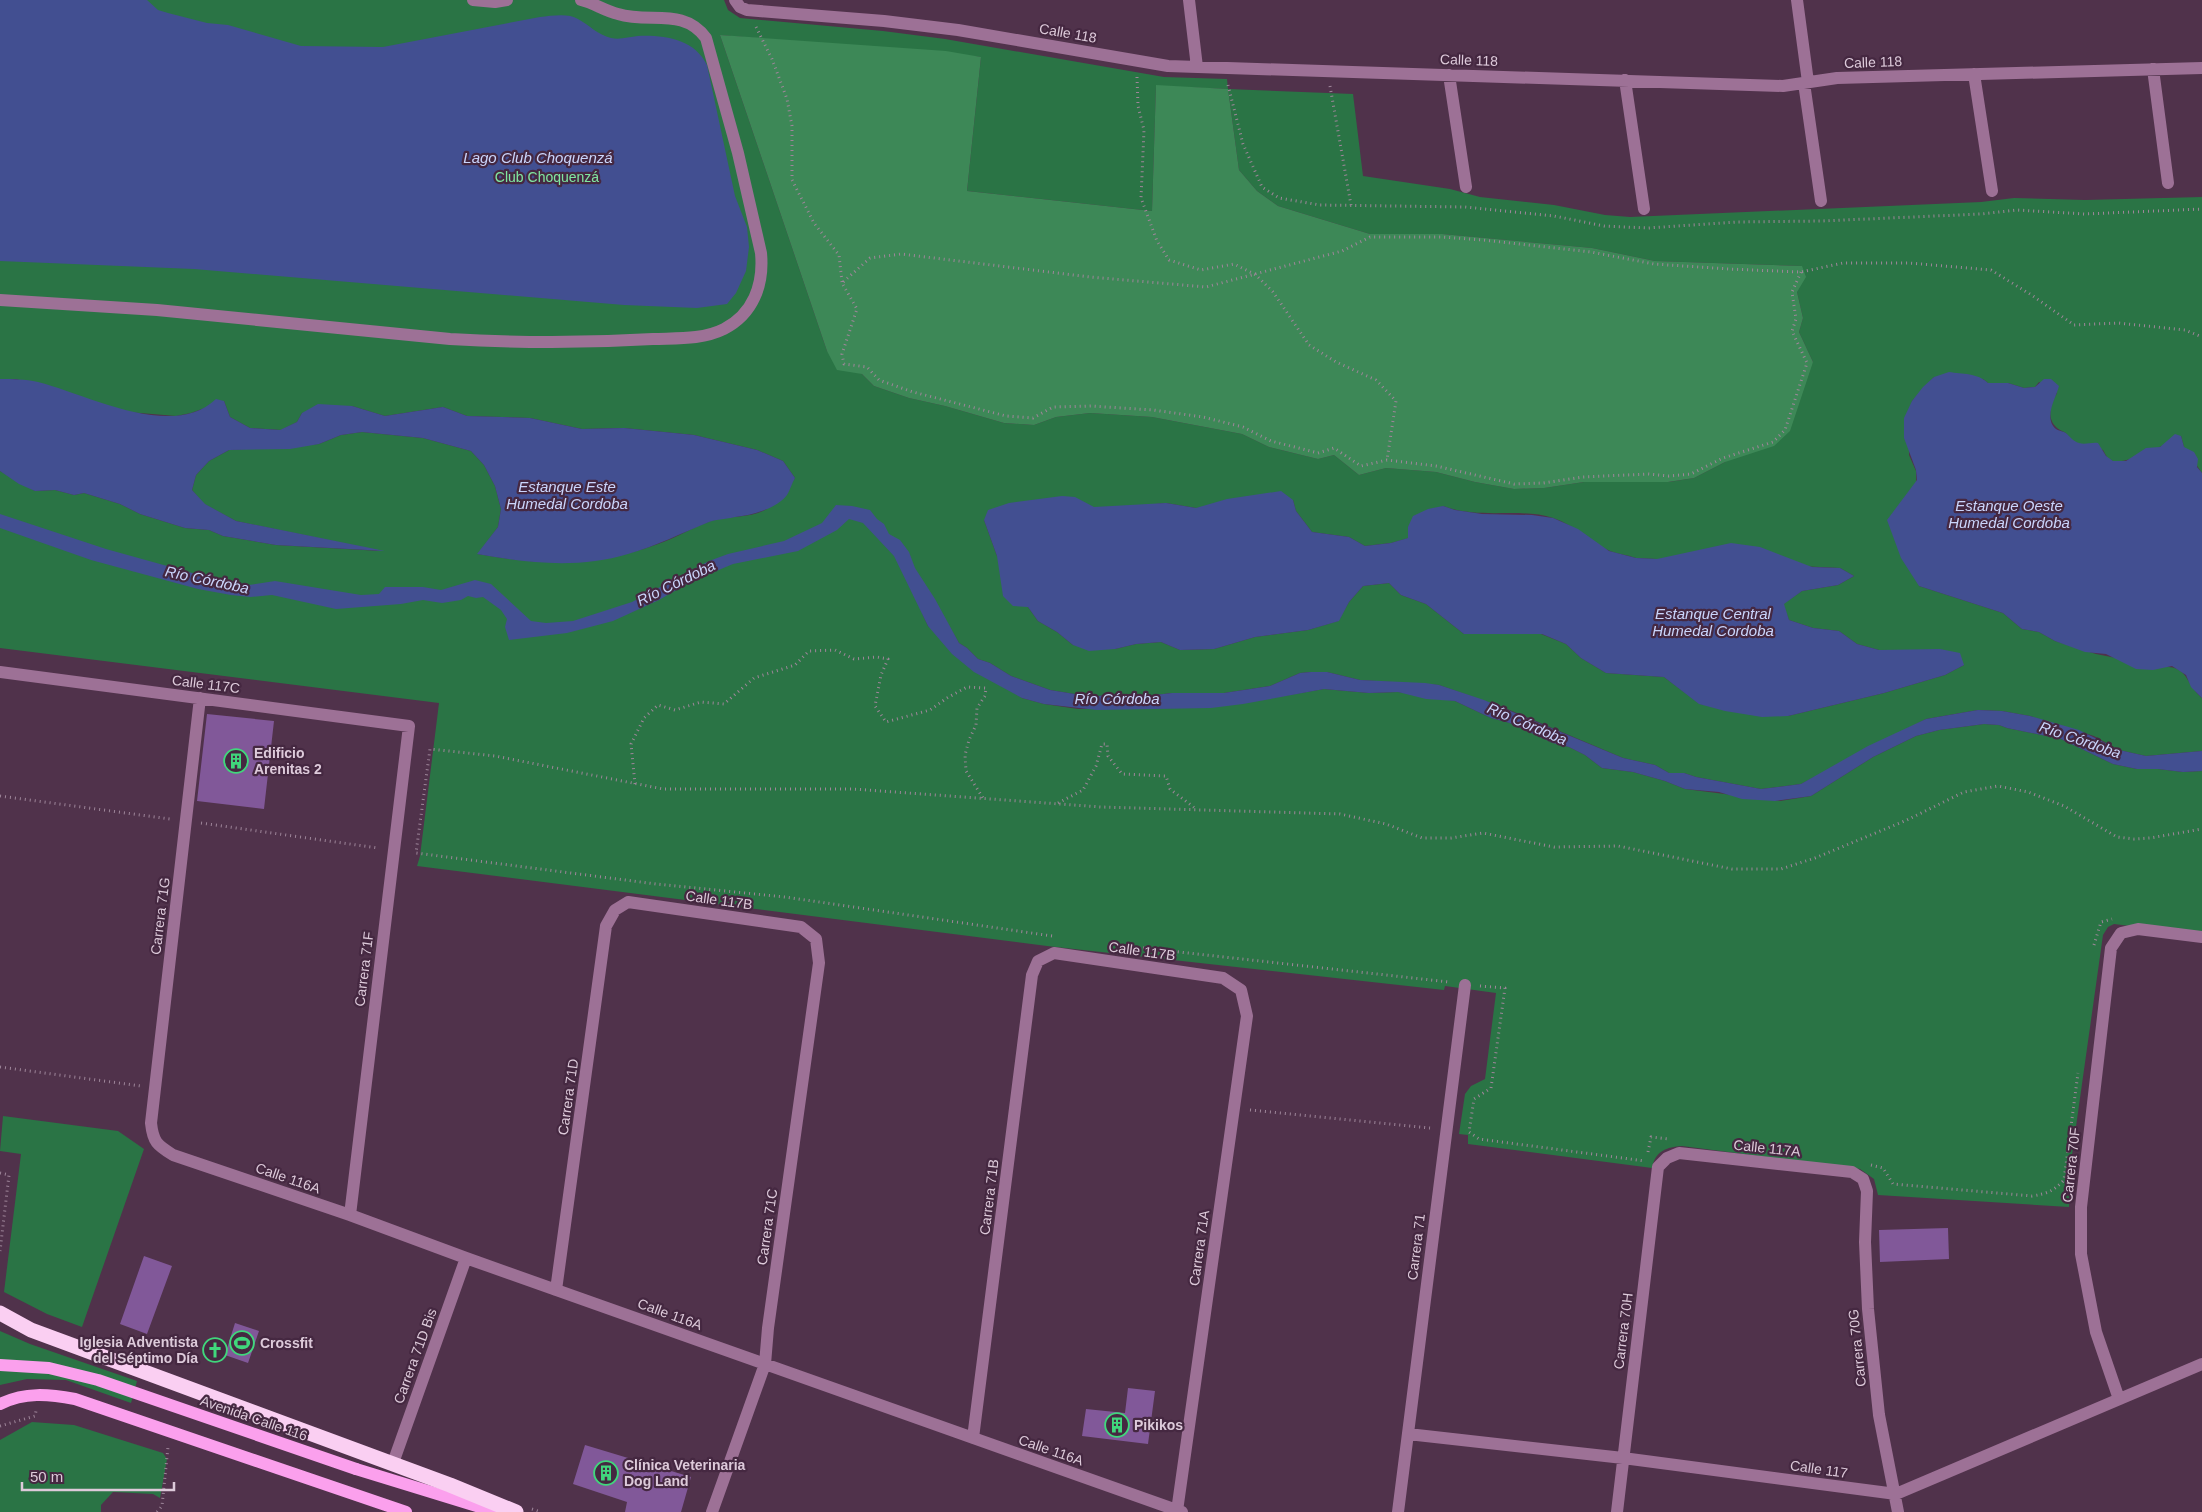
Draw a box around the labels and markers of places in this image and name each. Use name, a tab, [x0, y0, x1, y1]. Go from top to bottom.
place label: Edificio Arenitas 2	[254, 745, 322, 777]
building icon: Edificio Arenitas 2	[223, 748, 249, 774]
sports icon: Crossfit	[229, 1330, 255, 1356]
place label: Iglesia Adventista del Séptimo Día	[79, 1334, 198, 1366]
place label: Crossfit	[260, 1335, 313, 1351]
church icon: Iglesia Adventista del Séptimo Día	[202, 1337, 228, 1363]
building icon: Pikikos	[1104, 1412, 1130, 1438]
place label: Pikikos	[1134, 1417, 1183, 1433]
place label: Clínica Veterinaria Dog Land	[624, 1457, 746, 1489]
building icon: Clínica Veterinaria Dog Land	[593, 1460, 619, 1486]

